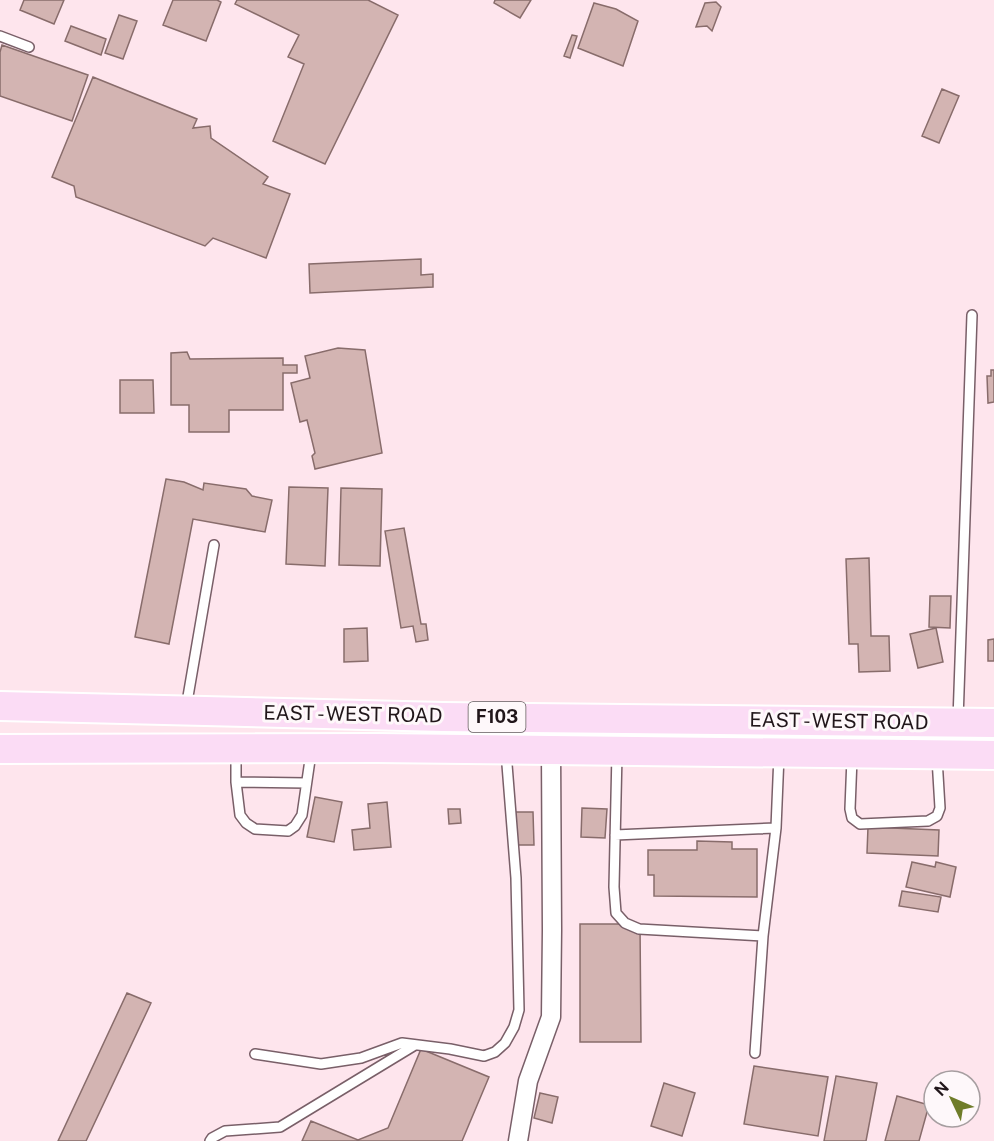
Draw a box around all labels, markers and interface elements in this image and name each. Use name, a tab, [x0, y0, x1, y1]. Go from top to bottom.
street label: EAST - WEST ROAD	[263, 700, 443, 728]
road number: F103	[468, 702, 526, 732]
street label: EAST - WEST ROAD	[749, 707, 929, 735]
north arrow	[922, 1069, 982, 1129]
text: N	[930, 1078, 953, 1100]

